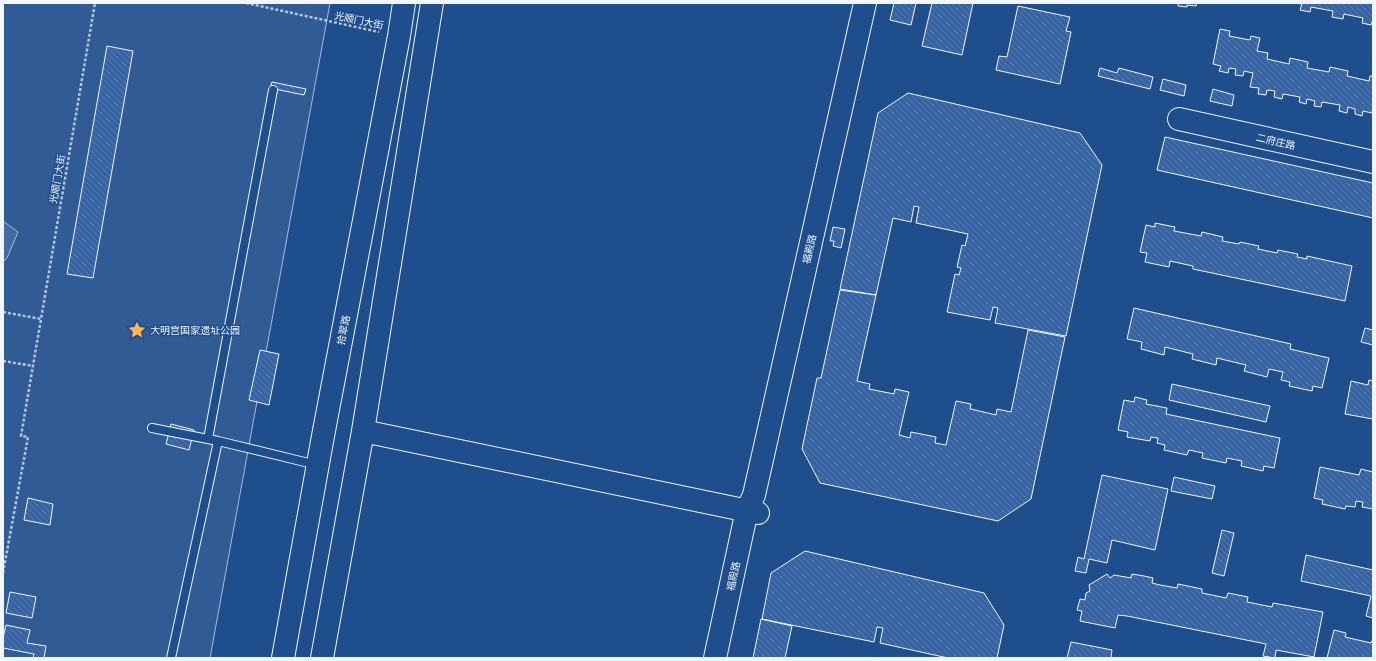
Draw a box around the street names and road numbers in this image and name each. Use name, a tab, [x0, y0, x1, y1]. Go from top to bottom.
street label: 光顺门大街	[333, 8, 385, 32]
street label: 二府庄路	[1255, 130, 1297, 152]
street label: 光顺门大街	[46, 153, 68, 205]
street label: 福殿路	[799, 233, 819, 265]
street label: 拾翠路	[333, 314, 353, 346]
street label: 福殿路	[723, 560, 743, 592]

